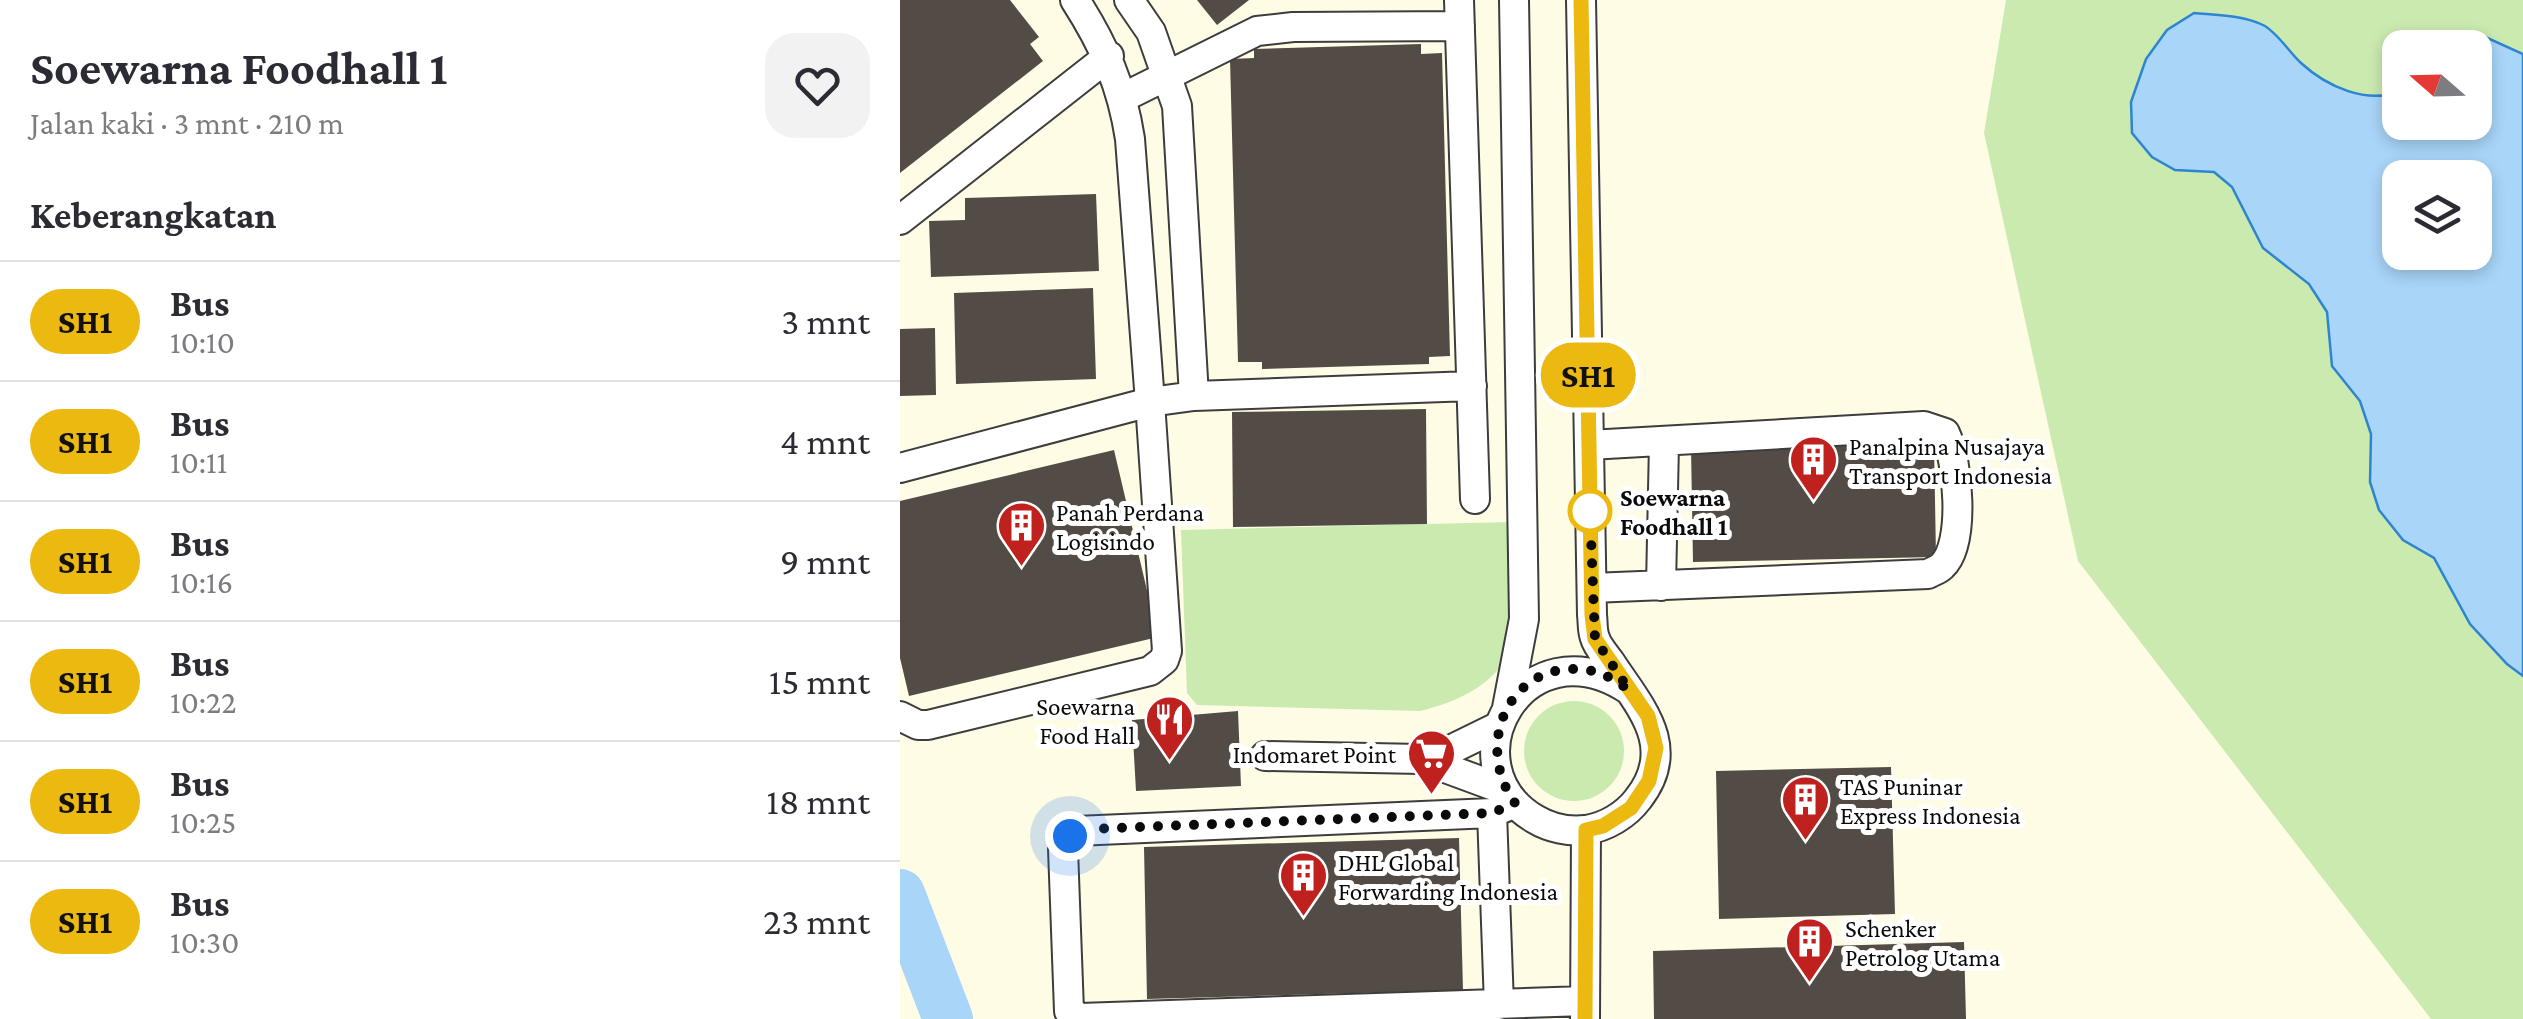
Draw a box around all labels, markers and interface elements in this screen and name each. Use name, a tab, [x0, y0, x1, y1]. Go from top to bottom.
north arrow	[2382, 30, 2492, 140]
map controls	[2382, 30, 2492, 270]
button: heart	[765, 33, 870, 138]
text: Soewarna Foodhall 1	[30, 41, 447, 94]
text: Jalan kaki · 3 mnt · 210 m	[30, 105, 344, 141]
button: layers	[2382, 160, 2492, 270]
text: Keberangkatan	[30, 194, 276, 236]
text: Bus	[170, 282, 229, 324]
text: 3 mnt	[781, 300, 870, 342]
text: SH1	[58, 302, 112, 341]
text: 10:10	[170, 324, 235, 360]
line badge: SH1	[1530, 342, 1646, 408]
text: SH1	[1561, 356, 1615, 395]
text: Bus	[170, 402, 229, 444]
text: 4 mnt	[780, 420, 870, 462]
text: SH1	[58, 422, 112, 461]
place label: Panalpina Nusajaya Transport Indonesia	[1849, 433, 2053, 490]
building icon: Panalpina Nusajaya Transport Indonesia	[1788, 434, 1840, 502]
text: 10:11	[170, 444, 227, 480]
place label: Soewarna Foodhall 1	[1620, 484, 1727, 540]
marker: Soewarna Foodhall 1	[1569, 490, 1611, 532]
place label: Panah Perdana Logisindo	[1056, 499, 1204, 556]
building icon: Panah Perdana Logisindo	[995, 500, 1047, 568]
text: Bus	[170, 522, 229, 564]
text: 9 mnt	[780, 540, 870, 582]
text: SH1	[58, 542, 112, 581]
text: 10:16	[170, 564, 233, 600]
text: Bus	[170, 642, 229, 684]
text: 15 mnt	[769, 660, 870, 702]
text: SH1	[58, 662, 112, 701]
text: 10:22	[170, 684, 236, 720]
place label: Soewarna Food Hall	[1036, 693, 1135, 749]
restaurant icon: Soewarna Food Hall	[1144, 694, 1196, 762]
supermarket icon: Indomaret Point	[1405, 728, 1457, 796]
place label: Indomaret Point	[1233, 741, 1397, 768]
text: Bus	[170, 762, 229, 804]
place label: TAS Puninar Express Indonesia	[1840, 773, 2021, 830]
building icon: TAS Puninar Express Indonesia	[1779, 774, 1831, 842]
text: 18 mnt	[766, 780, 870, 822]
text: SH1	[58, 782, 112, 821]
text: 10:25	[170, 804, 236, 840]
your location	[1045, 811, 1095, 861]
place label: DHL Global Forwarding Indonesia	[1338, 849, 1558, 906]
building icon: DHL Global Forwarding Indonesia	[1277, 850, 1329, 918]
text: Bus	[170, 882, 229, 924]
text: 23 mnt	[763, 900, 870, 942]
text: SH1	[58, 902, 112, 941]
place label: Schenker Petrolog Utama	[1845, 915, 2001, 972]
building icon: Schenker Petrolog Utama	[1784, 916, 1836, 984]
text: 10:30	[170, 924, 239, 960]

